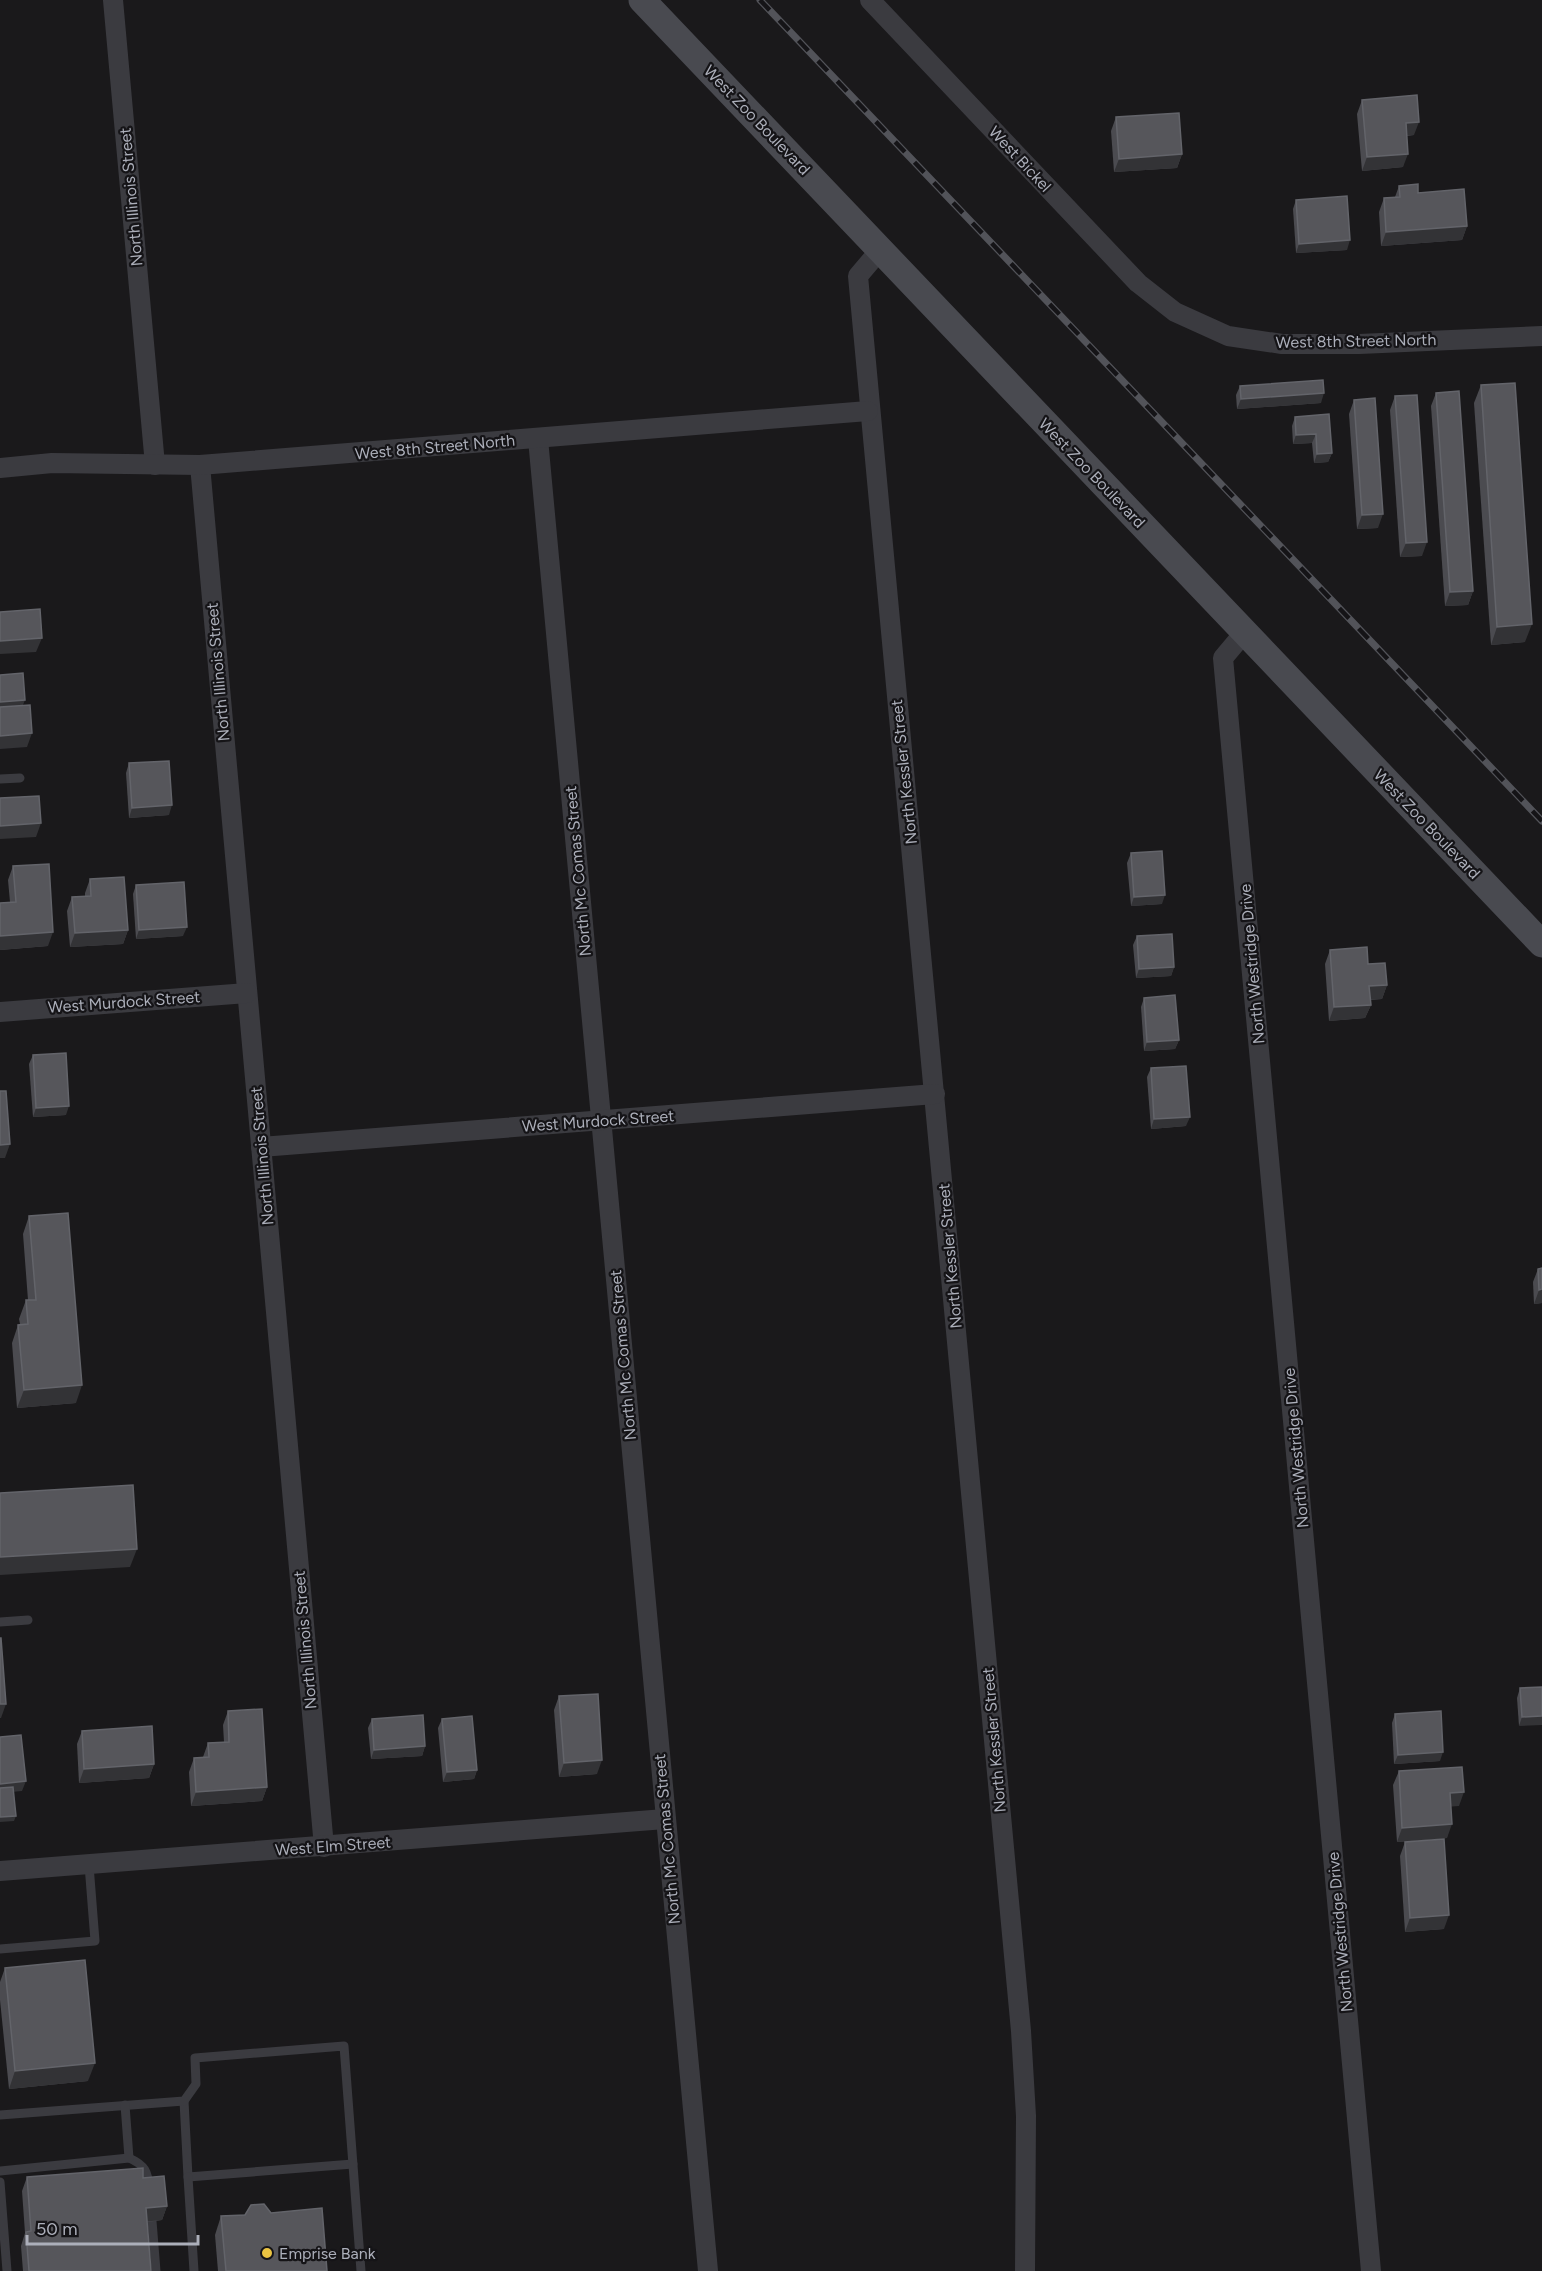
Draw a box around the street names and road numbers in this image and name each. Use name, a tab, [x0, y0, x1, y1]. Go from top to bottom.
street label: West Zoo Boulevard	[700, 61, 814, 179]
street label: West Bickel	[985, 122, 1055, 196]
street label: North Illinois Street	[115, 127, 147, 267]
street label: West 8th Street North	[1276, 330, 1436, 352]
street label: West Zoo Boulevard	[1035, 414, 1149, 532]
street label: West 8th Street North	[354, 431, 516, 463]
street label: North Illinois Street	[202, 602, 234, 742]
street label: North Kessler Street	[887, 699, 921, 845]
street label: West Zoo Boulevard	[1370, 765, 1484, 883]
street label: North Mc Comas Street	[561, 785, 595, 957]
street label: North Westridge Drive	[1236, 883, 1268, 1045]
street label: West Murdock Street	[47, 987, 201, 1017]
street label: North Illinois Street	[246, 1086, 278, 1226]
street label: West Murdock Street	[521, 1106, 675, 1136]
street label: North Kessler Street	[934, 1183, 966, 1329]
street label: North Mc Comas Street	[606, 1269, 640, 1441]
street label: North Westridge Drive	[1280, 1367, 1312, 1529]
street label: North Illinois Street	[289, 1570, 321, 1710]
street label: North Kessler Street	[978, 1667, 1010, 1813]
street label: North Mc Comas Street	[650, 1753, 684, 1925]
street label: West Elm Street	[274, 1832, 392, 1860]
street label: North Westridge Drive	[1324, 1851, 1356, 2013]

